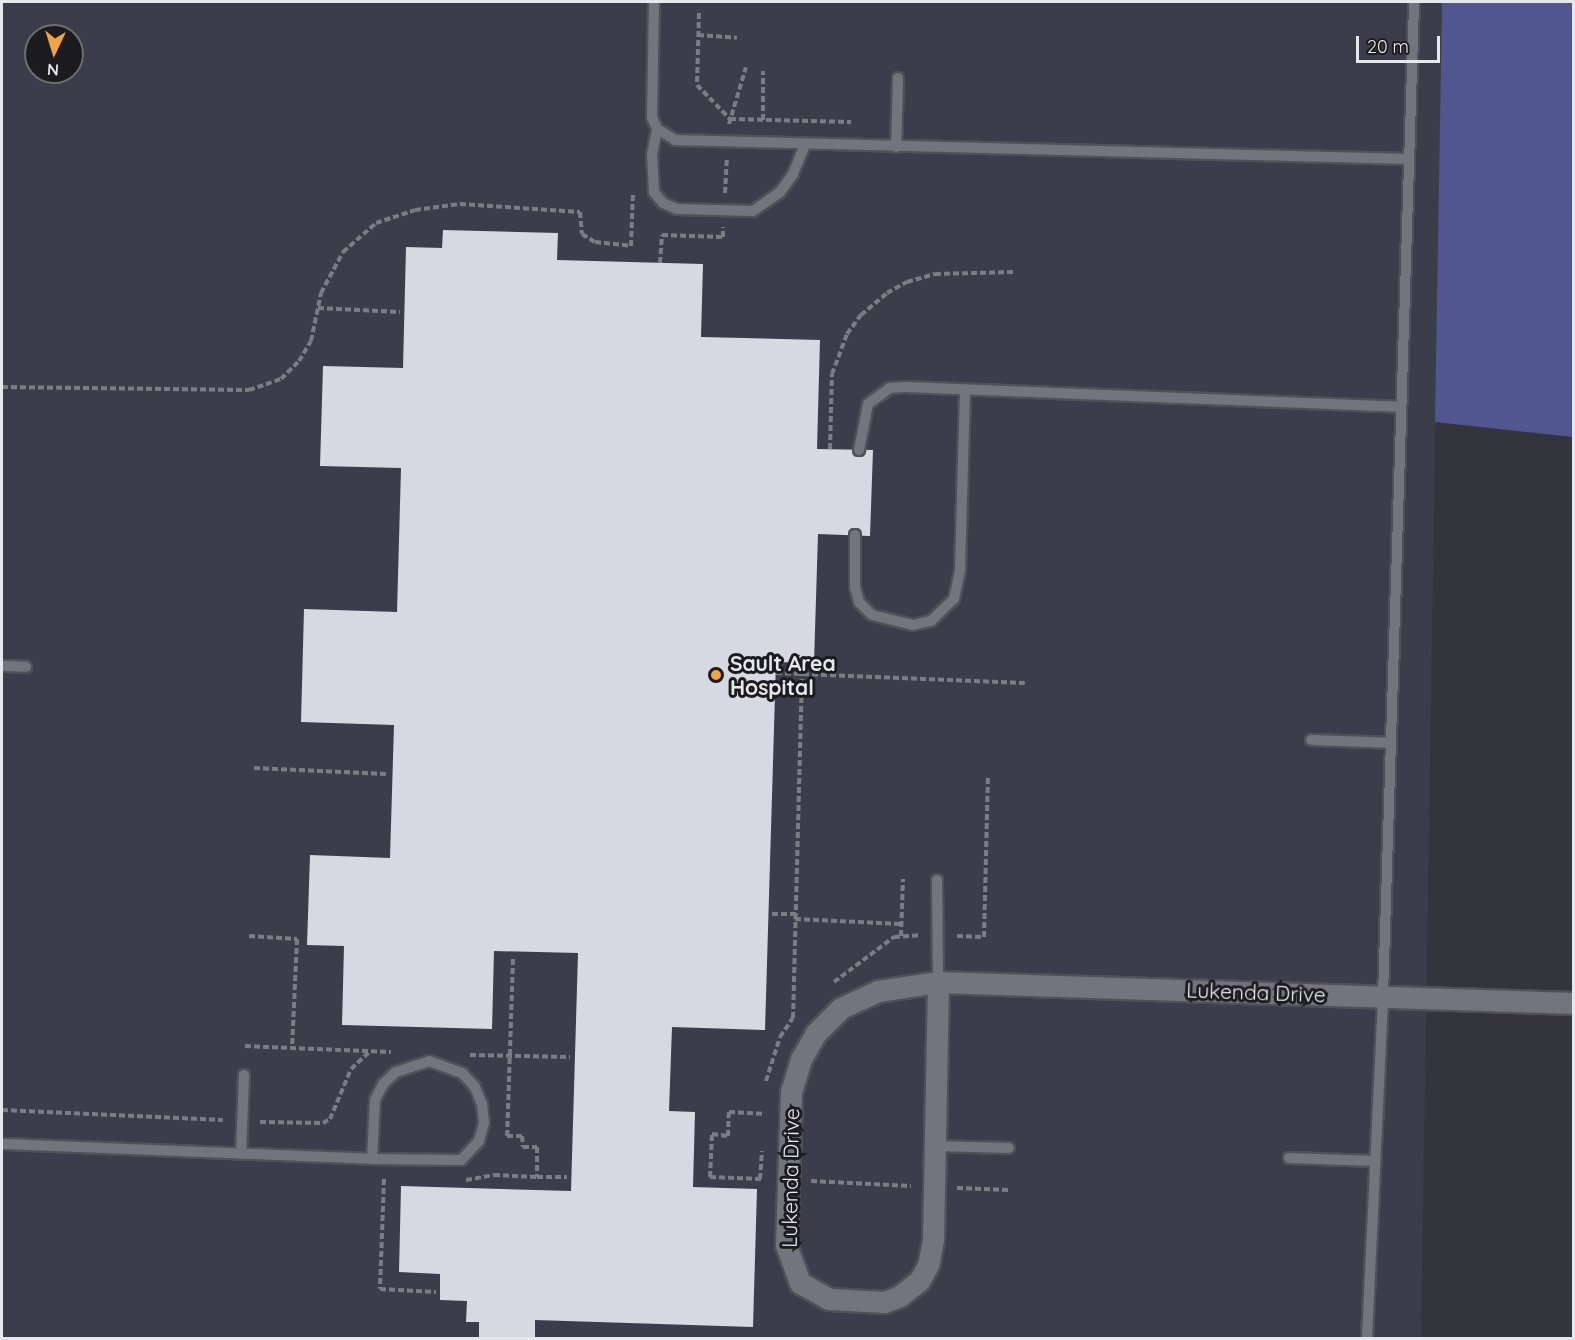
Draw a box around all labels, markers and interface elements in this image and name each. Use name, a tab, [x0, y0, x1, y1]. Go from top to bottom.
north arrow	[24, 24, 84, 84]
scale bar	[1359, 24, 1443, 62]
text: 20 m	[1367, 35, 1409, 58]
text: N	[46, 60, 59, 80]
place label: Sault Area Hospital	[730, 650, 836, 700]
marker: Sault Area Hospital	[707, 666, 725, 684]
street label: Lukenda Drive	[1186, 977, 1326, 1007]
street label: Lukenda Drive	[776, 1108, 804, 1248]

